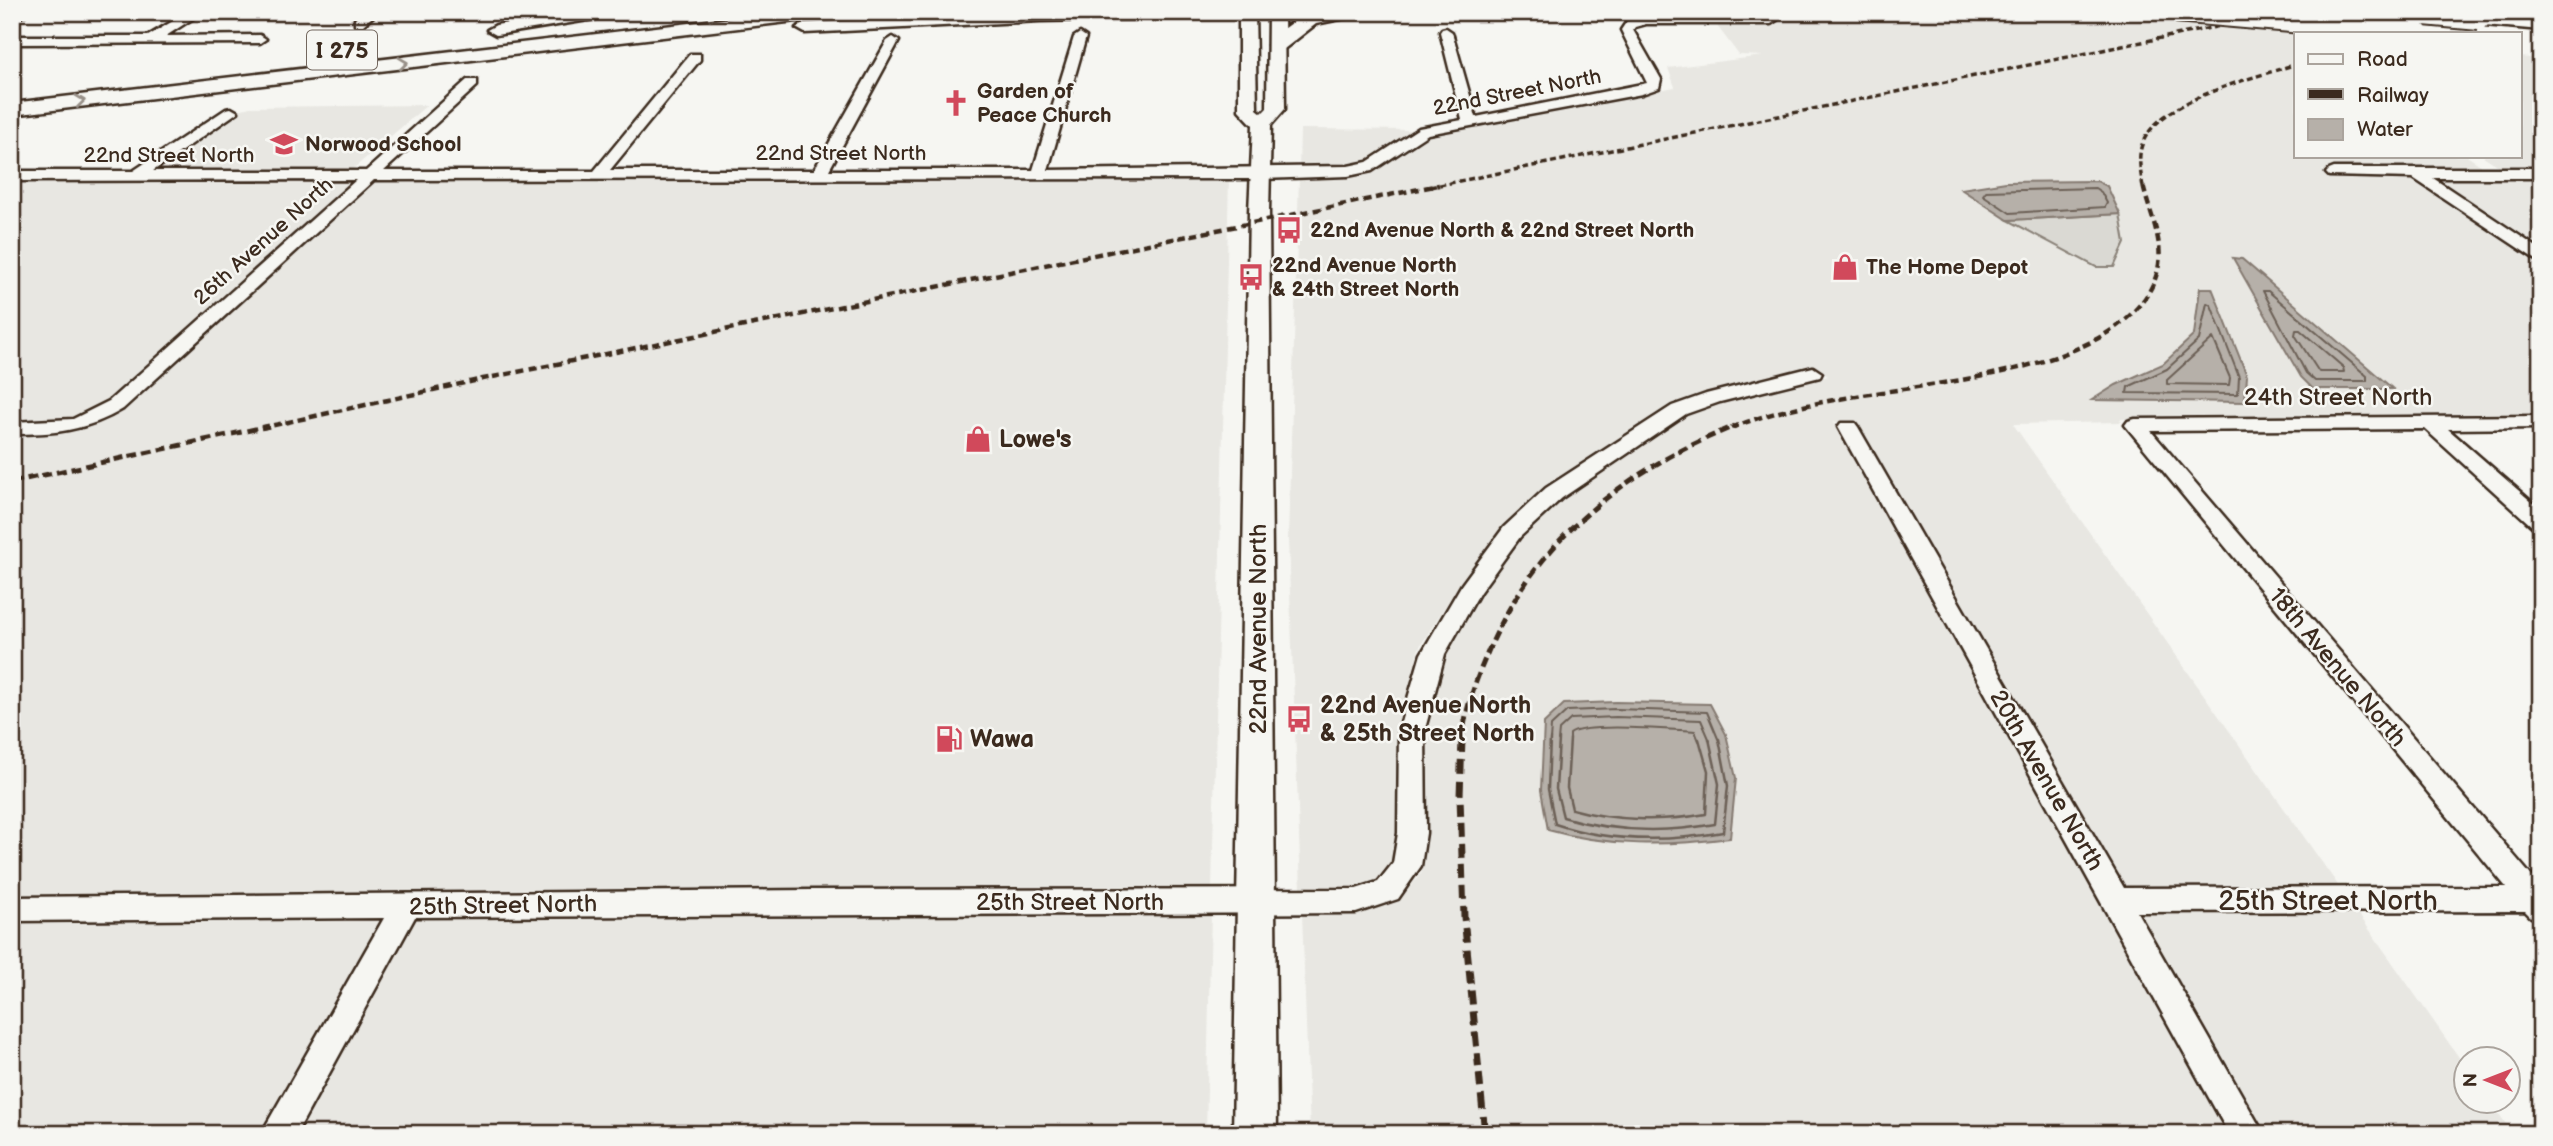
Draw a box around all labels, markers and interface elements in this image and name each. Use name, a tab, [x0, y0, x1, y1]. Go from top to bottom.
road number: I 275	[307, 31, 377, 70]
legend	[2294, 32, 2522, 158]
text: Road	[2357, 47, 2408, 72]
one-way arrow	[397, 55, 409, 70]
street label: 22nd Street North	[1431, 64, 1603, 121]
place label: Garden of Peace Church	[977, 79, 1111, 128]
text: Railway	[2357, 83, 2429, 108]
church icon: Garden of Peace Church	[941, 88, 971, 118]
one-way arrow	[74, 93, 86, 108]
text: Water	[2357, 117, 2413, 142]
school or university icon: Norwood School	[269, 129, 299, 159]
place label: Norwood School	[305, 132, 461, 157]
street label: 22nd Street North	[756, 141, 926, 166]
street label: 22nd Street North	[84, 143, 254, 168]
street label: 26th Avenue North	[189, 172, 338, 310]
bus stop icon: 22nd Avenue North & 22nd Street North	[1274, 215, 1304, 245]
place label: 22nd Avenue North & 22nd Street North	[1310, 218, 1694, 243]
shop icon: The Home Depot	[1830, 252, 1860, 282]
place label: 22nd Avenue North & 24th Street North	[1272, 253, 1459, 302]
place label: The Home Depot	[1866, 255, 2028, 280]
bus stop icon: 22nd Avenue North & 24th Street North	[1236, 262, 1266, 292]
street label: 24th Street North	[2244, 383, 2432, 412]
shop icon: Lowe's	[963, 424, 993, 454]
place label: Lowe's	[999, 425, 1072, 454]
street label: 22nd Avenue North	[1244, 524, 1273, 734]
street label: 18th Avenue North	[2263, 582, 2413, 753]
street label: 20th Avenue North	[1983, 685, 2110, 876]
place label: 22nd Avenue North & 25th Street North	[1320, 691, 1535, 748]
bus stop icon: 22nd Avenue North & 25th Street North	[1284, 704, 1314, 734]
fuel station icon: Wawa	[934, 724, 964, 754]
place label: Wawa	[970, 725, 1034, 754]
street label: 25th Street North	[2218, 885, 2438, 918]
street label: 25th Street North	[976, 888, 1164, 917]
street label: 25th Street North	[409, 889, 597, 922]
north arrow	[2452, 1044, 2522, 1114]
text: N	[2460, 1073, 2483, 1087]

